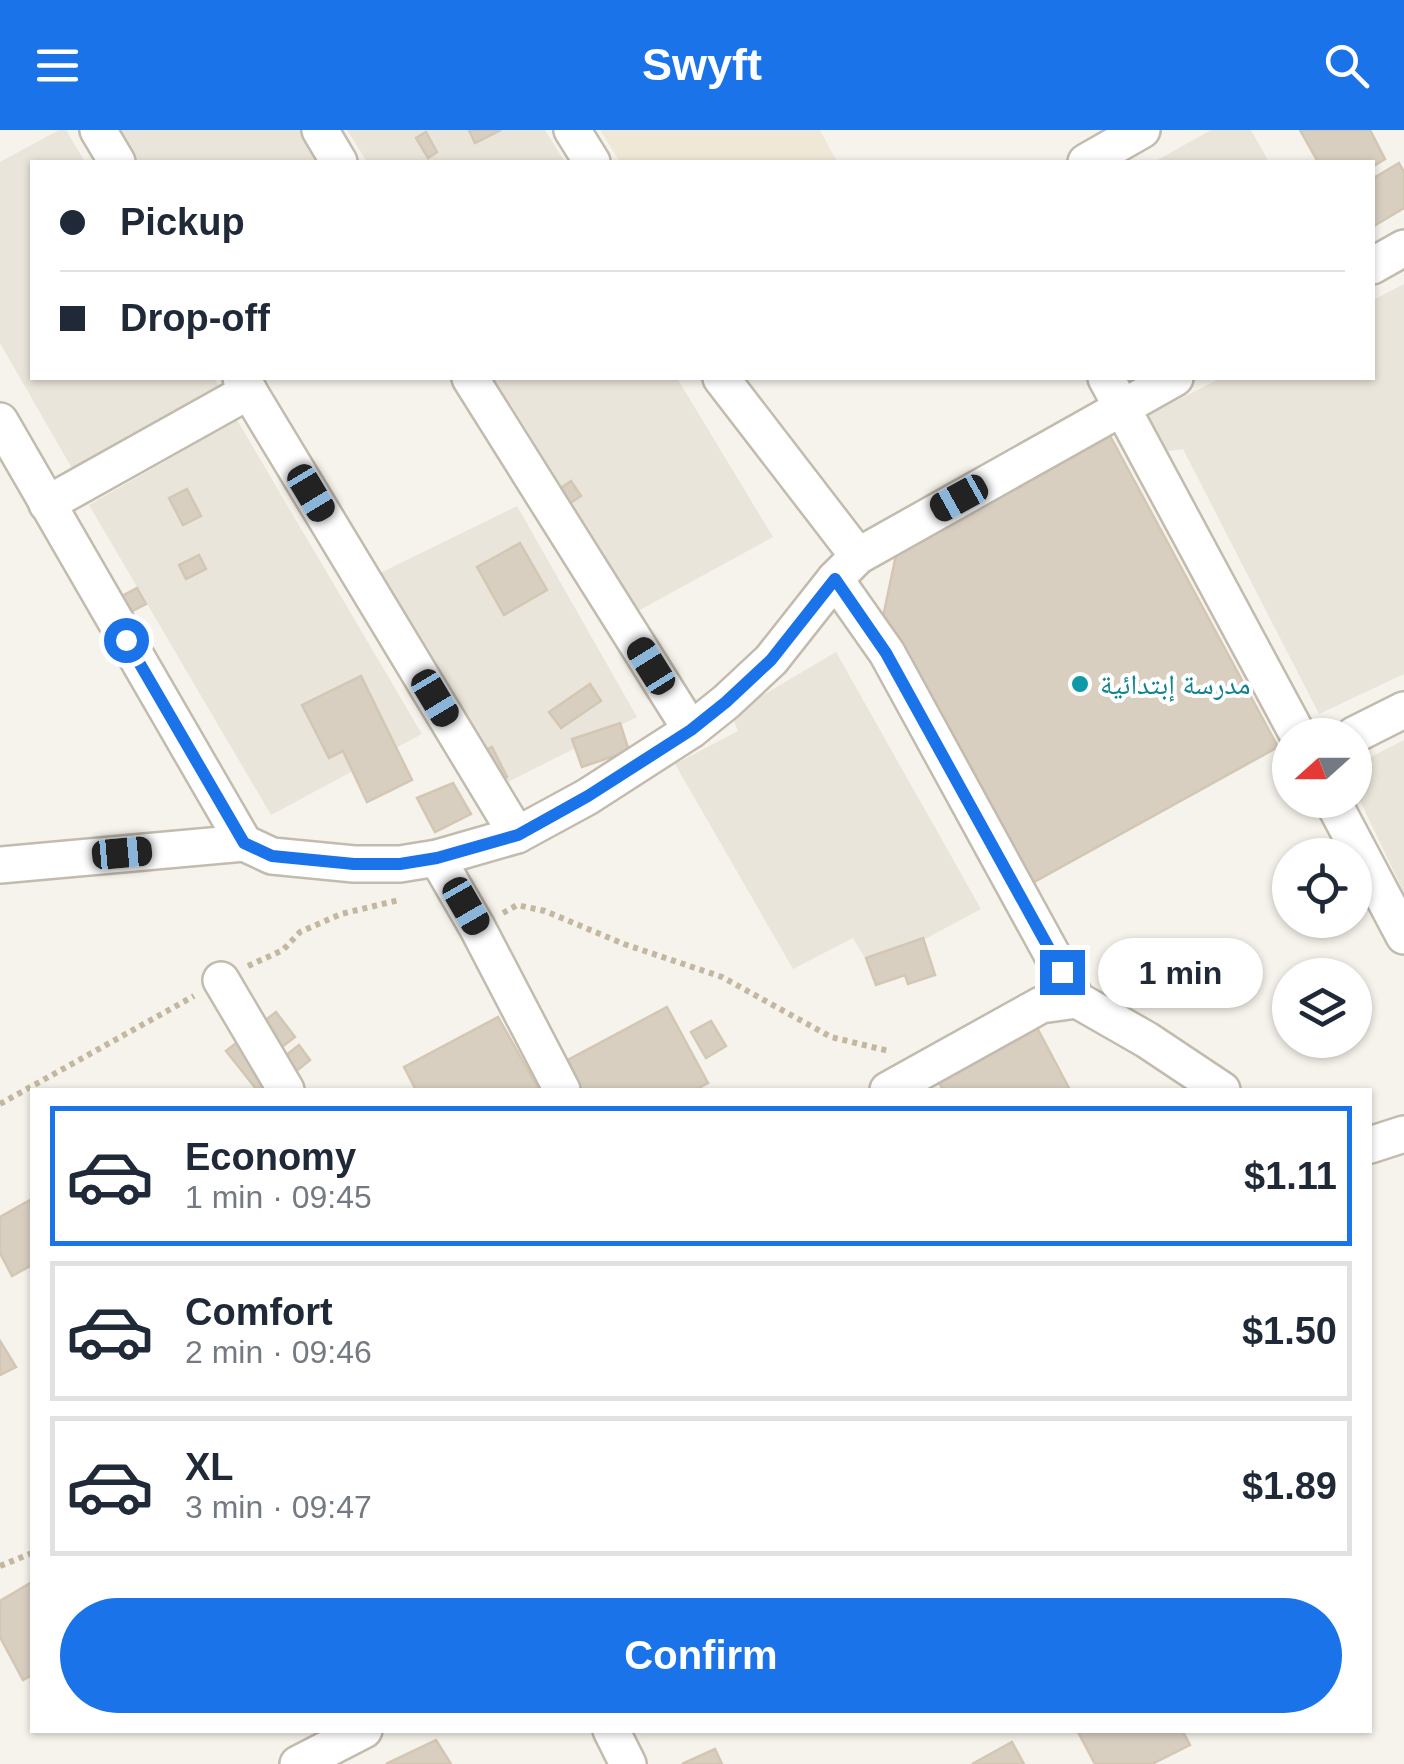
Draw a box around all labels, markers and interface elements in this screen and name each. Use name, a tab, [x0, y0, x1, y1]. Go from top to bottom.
icon: menu	[30, 38, 85, 93]
icon: search	[1319, 38, 1374, 93]
text: Swyft	[642, 39, 762, 90]
text: Pickup	[120, 201, 245, 243]
text: Drop-off	[120, 297, 270, 339]
car	[283, 460, 339, 526]
car	[925, 470, 993, 526]
route start	[104, 618, 149, 663]
car	[622, 633, 680, 699]
car	[407, 665, 463, 731]
place label: مدرسة إبتدائية	[1100, 669, 1251, 702]
marker: مدرسة إبتدائية	[1069, 673, 1091, 695]
north arrow	[1272, 718, 1372, 818]
map controls	[1272, 718, 1372, 1058]
car	[91, 835, 153, 871]
button: locate	[1272, 838, 1372, 938]
car	[438, 873, 494, 939]
callout: 1 min	[1097, 937, 1262, 1007]
route end	[1040, 950, 1085, 995]
text: 1 min	[1139, 955, 1222, 991]
button: layers	[1272, 958, 1372, 1058]
icon: car	[65, 1131, 155, 1221]
text: Economy	[185, 1136, 356, 1178]
text: $1.11	[1244, 1155, 1337, 1197]
text: 1 min · 09:45	[185, 1179, 372, 1215]
icon: car	[65, 1286, 155, 1376]
text: Comfort	[185, 1291, 333, 1333]
text: $1.50	[1242, 1310, 1337, 1352]
text: 2 min · 09:46	[185, 1334, 372, 1370]
icon: car	[65, 1441, 155, 1531]
text: XL	[185, 1446, 234, 1488]
text: $1.89	[1242, 1465, 1337, 1507]
text: 3 min · 09:47	[185, 1489, 372, 1525]
button: Confirm	[60, 1598, 1342, 1713]

